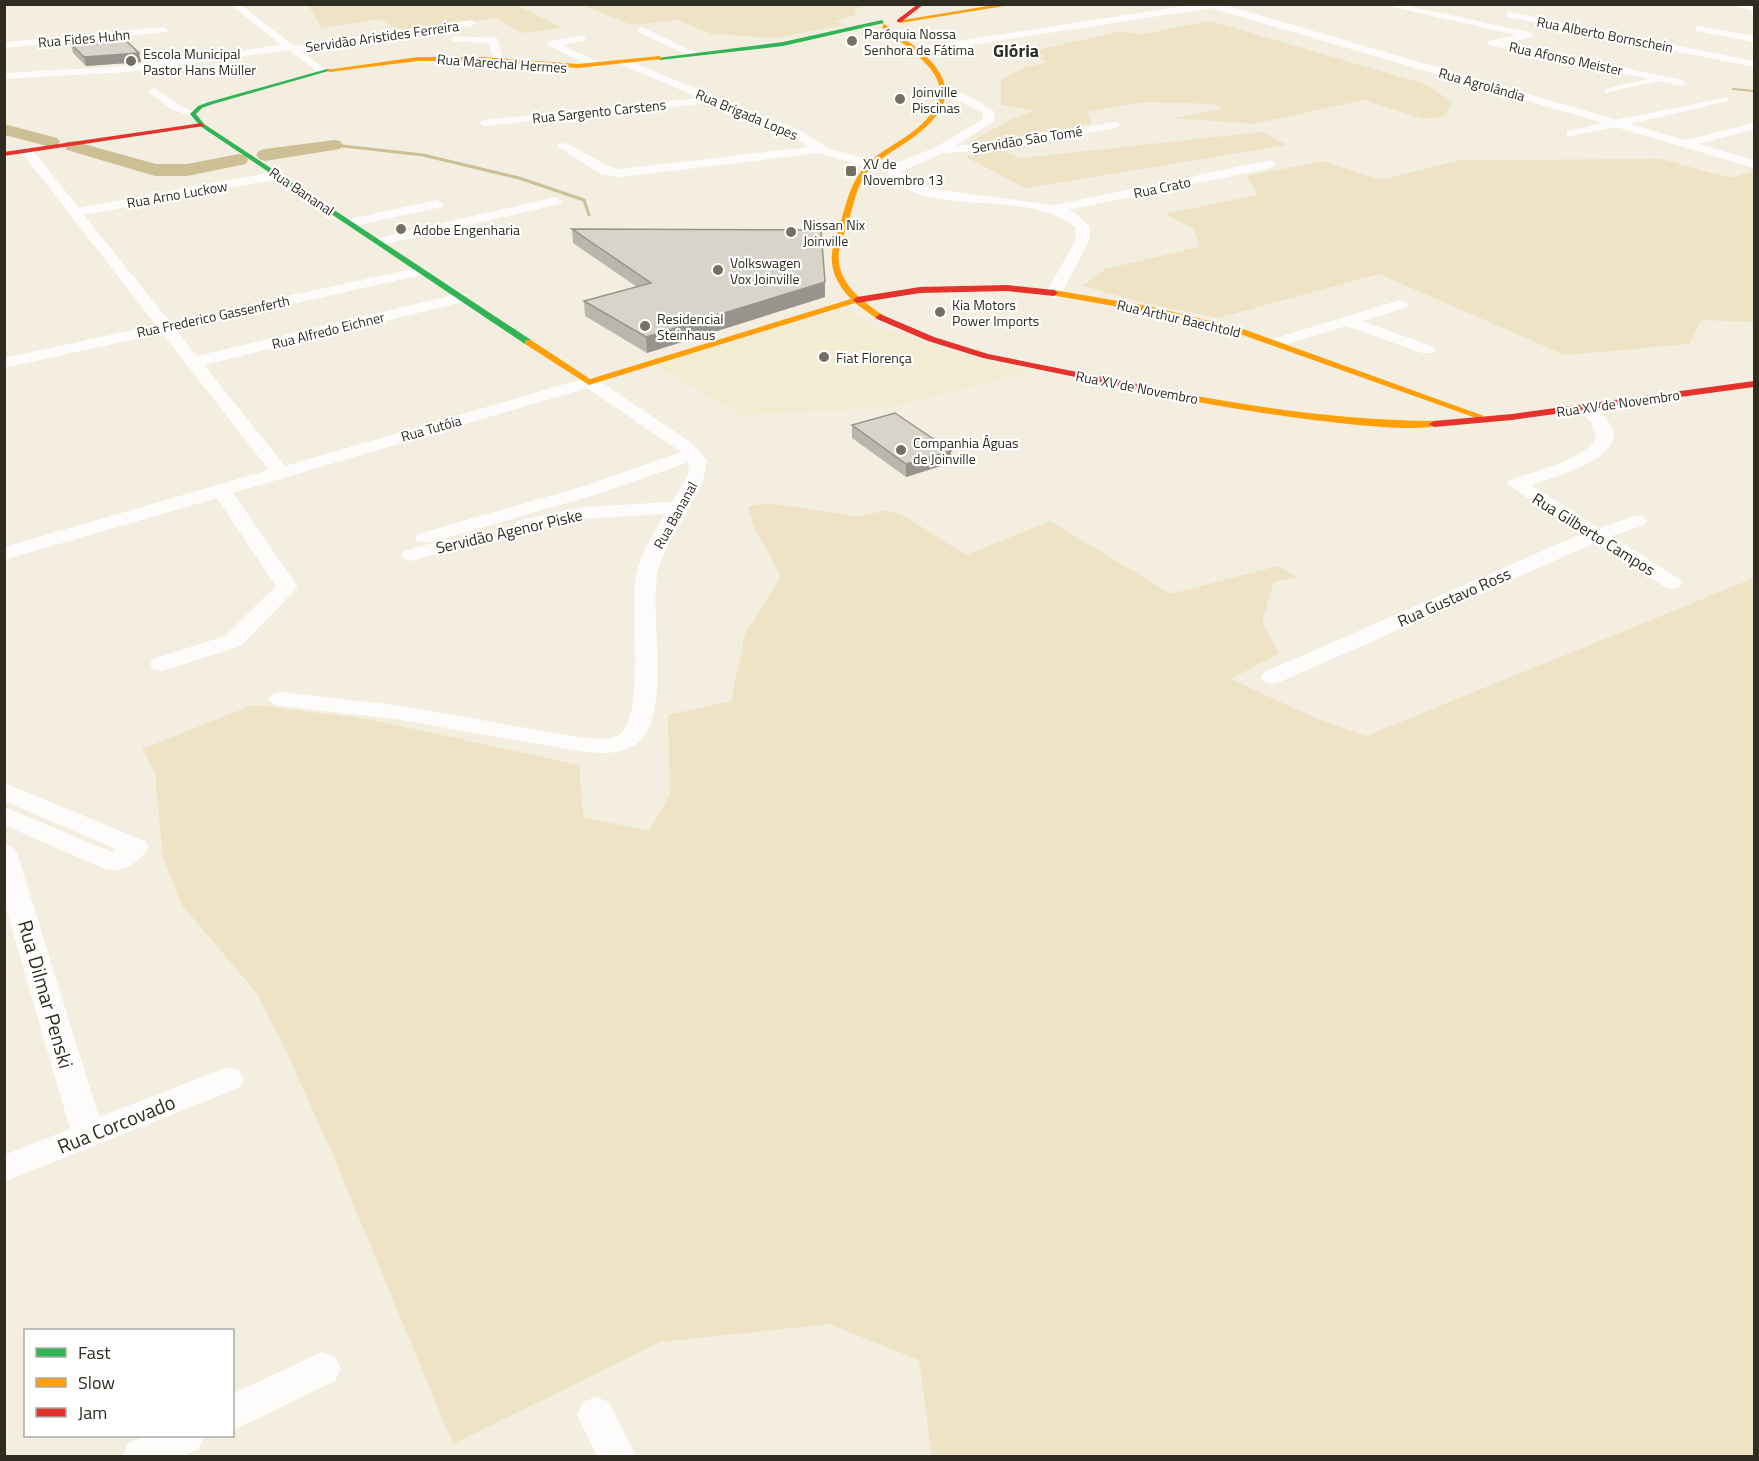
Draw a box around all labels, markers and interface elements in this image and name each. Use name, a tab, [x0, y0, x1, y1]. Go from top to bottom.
street label: Rua Alberto Bornschein	[1535, 10, 1675, 58]
street label: Servidão Aristides Ferreira	[304, 15, 460, 57]
place label: Paróquia Nossa Senhora de Fátima	[864, 23, 974, 60]
street label: Rua Fides Huhn	[37, 24, 131, 52]
marker: Paróquia Nossa Senhora de Fátima	[845, 34, 859, 48]
street label: Rua Afonso Meister	[1507, 36, 1625, 80]
district label: Glória	[993, 37, 1039, 64]
place label: Escola Municipal Pastor Hans Müller	[143, 43, 256, 80]
street label: Rua Marechal Hermes	[436, 48, 568, 78]
marker: Escola Municipal Pastor Hans Müller	[124, 54, 138, 68]
street label: Rua Agrolândia	[1436, 62, 1528, 106]
place label: Joinville Piscinas	[912, 81, 960, 118]
street label: Rua Brigada Lopes	[693, 83, 801, 145]
marker: Joinville Piscinas	[893, 92, 907, 106]
street label: Rua Sargento Carstens	[531, 94, 667, 128]
street label: Servidão São Tomé	[970, 120, 1084, 158]
place label: XV de Novembro 13	[863, 153, 943, 190]
street label: Rua Bananal	[265, 162, 339, 220]
marker: XV de Novembro 13	[844, 164, 858, 178]
street label: Rua Crato	[1132, 171, 1192, 203]
street label: Rua Arno Luckow	[125, 175, 229, 213]
place label: Nissan Nix Joinville	[803, 214, 866, 251]
place label: Adobe Engenharia	[413, 219, 520, 240]
marker: Adobe Engenharia	[394, 222, 408, 236]
marker: Nissan Nix Joinville	[784, 225, 798, 239]
place label: Volkswagen Vox Joinville	[730, 252, 801, 289]
marker: Volkswagen Vox Joinville	[711, 263, 725, 277]
street label: Rua Frederico Gassenferth	[135, 290, 291, 342]
place label: Kia Motors Power Imports	[952, 294, 1039, 331]
street label: Rua Arthur Baechtold	[1115, 294, 1243, 342]
marker: Kia Motors Power Imports	[933, 305, 947, 319]
street label: Rua Alfredo Eichner	[269, 306, 387, 354]
place label: Residencial Steinhaus	[657, 308, 724, 345]
marker: Residencial Steinhaus	[638, 319, 652, 333]
place label: Fiat Florença	[836, 347, 912, 368]
marker: Fiat Florença	[817, 350, 831, 364]
street label: Rua XV de Novembro	[1074, 365, 1200, 409]
street label: Rua XV de Novembro	[1555, 384, 1681, 422]
street label: Rua Tutóia	[398, 409, 464, 447]
place label: Companhia Águas de Joinville	[913, 432, 1019, 469]
marker: Companhia Águas de Joinville	[894, 443, 908, 457]
street label: Rua Bananal	[648, 478, 702, 552]
street label: Rua Gilberto Campos	[1528, 486, 1660, 582]
street label: Servidão Agenor Piske	[433, 502, 585, 560]
street label: Rua Gustavo Ross	[1394, 561, 1514, 633]
street label: Rua Dilmar Penski	[10, 916, 82, 1072]
street label: Rua Corcovado	[52, 1086, 180, 1162]
legend	[24, 1329, 234, 1437]
text: Fast	[78, 1339, 111, 1366]
text: Slow	[78, 1369, 115, 1396]
text: Jam	[78, 1399, 107, 1426]

